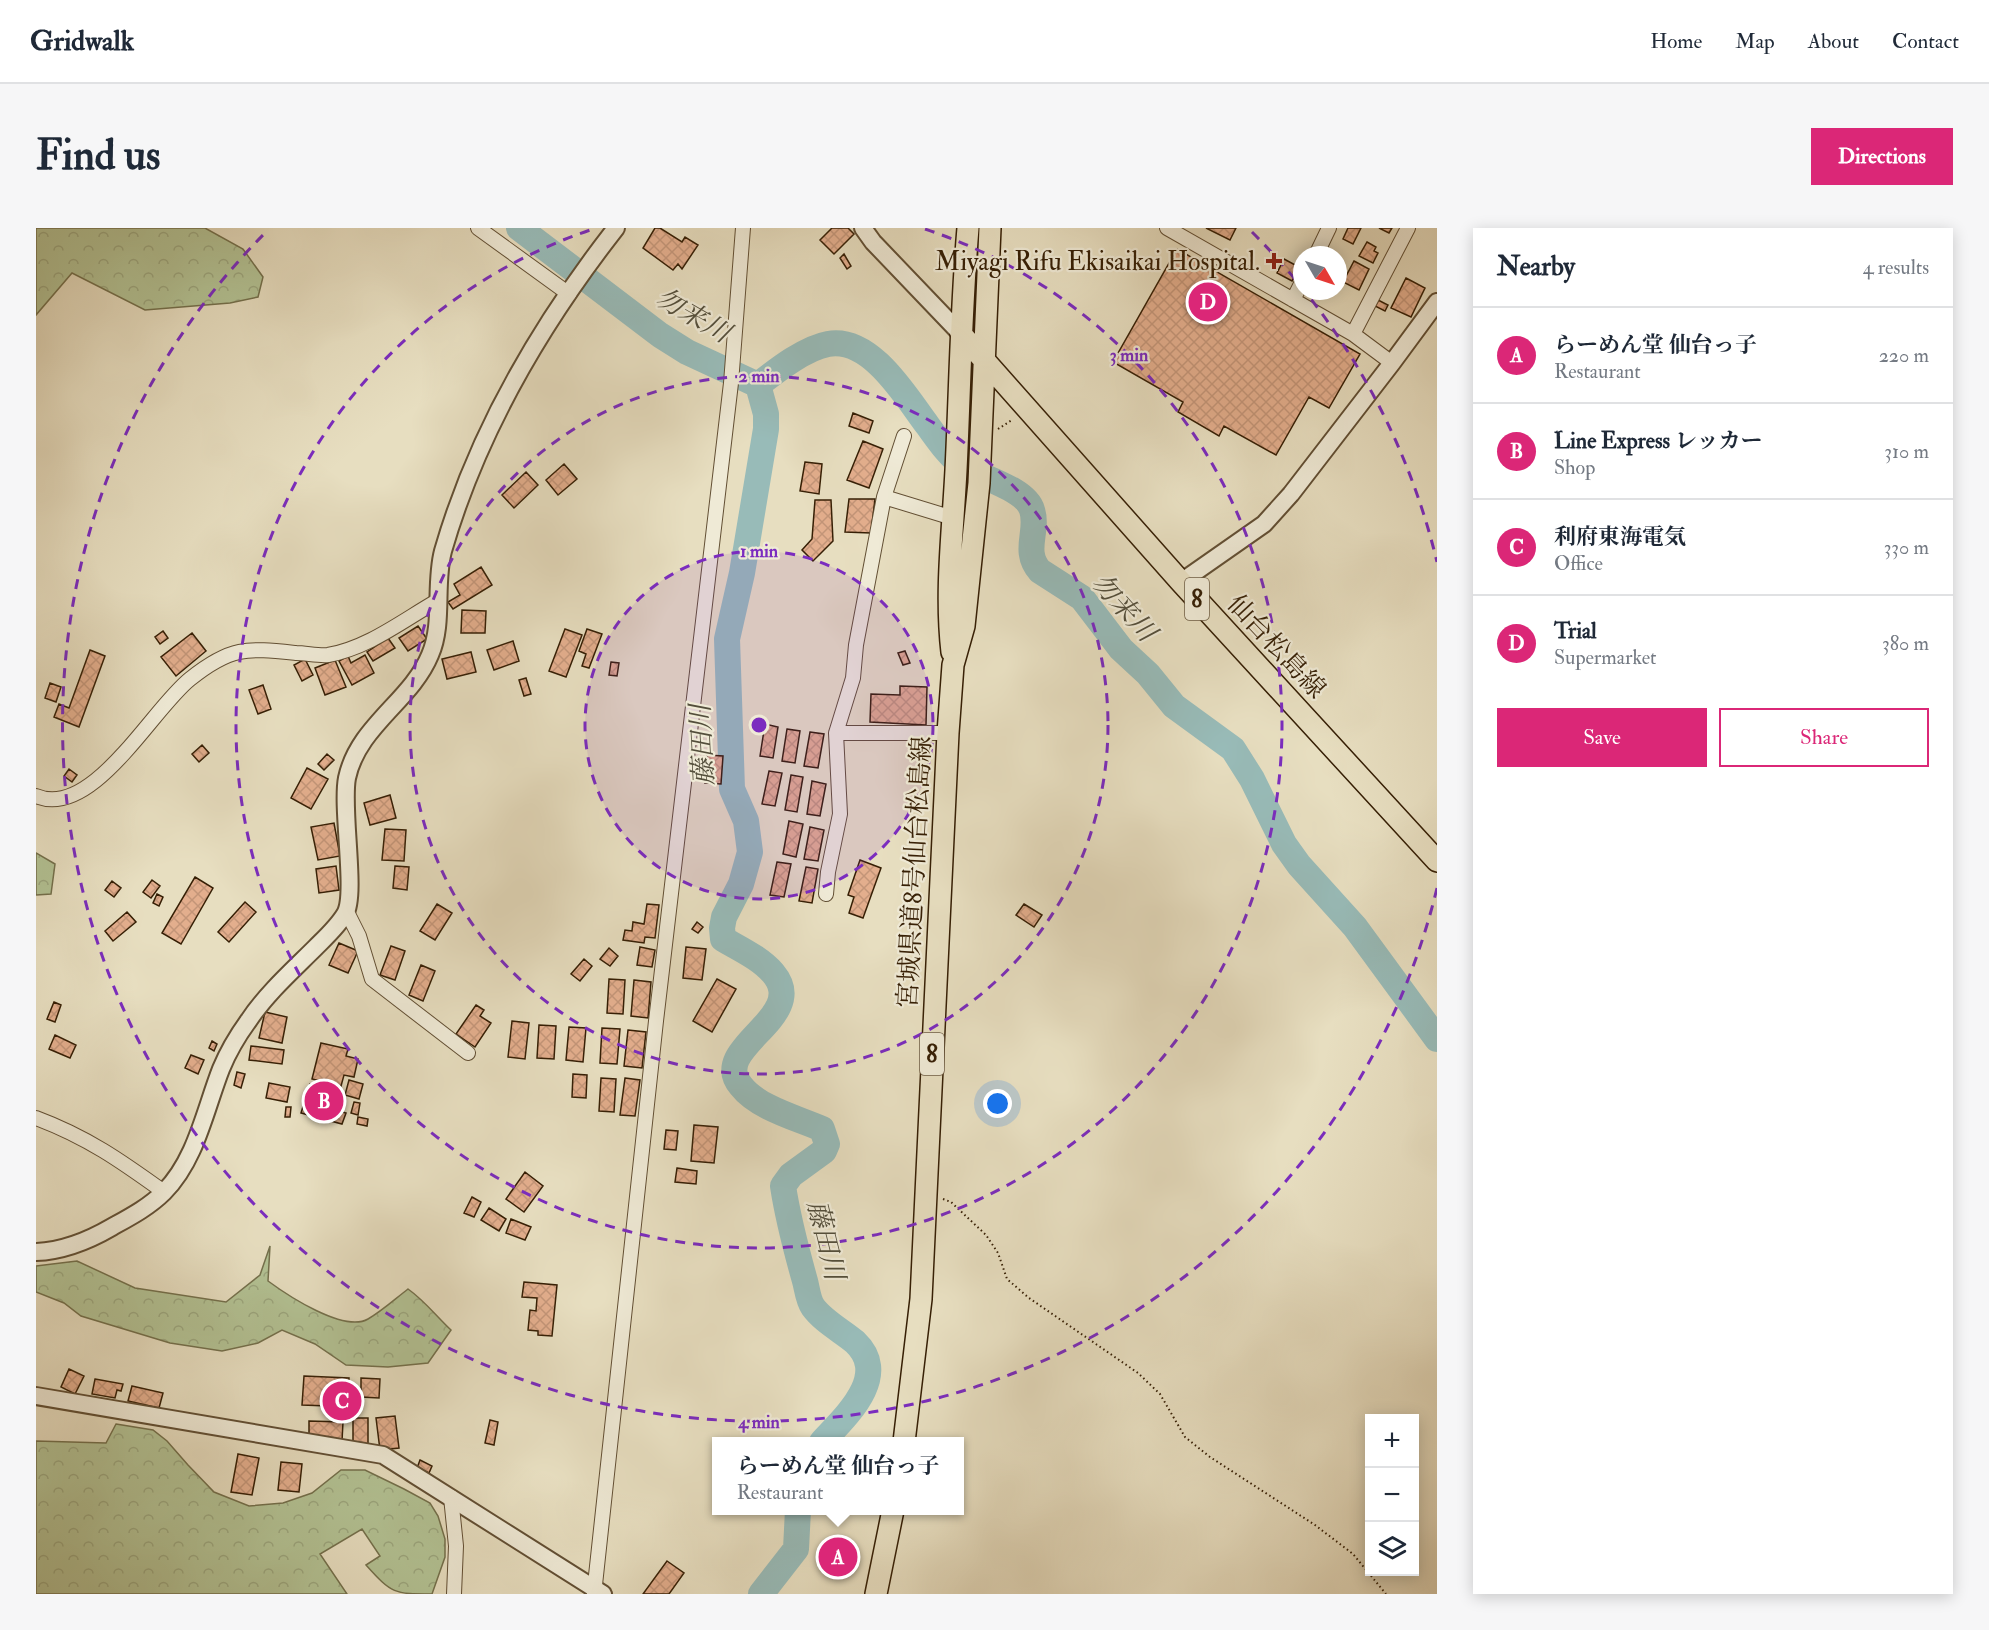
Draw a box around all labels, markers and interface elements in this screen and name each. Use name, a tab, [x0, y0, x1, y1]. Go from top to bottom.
text: Gridwalk	[30, 24, 134, 59]
text: Home	[1650, 28, 1702, 55]
text: Map	[1735, 28, 1775, 55]
text: About	[1808, 28, 1859, 55]
text: Contact	[1892, 28, 1959, 55]
button: Directions	[1811, 128, 1953, 185]
text: Find us	[36, 130, 160, 182]
place label: Miyagi Rifu Ekisaikai Hospital.	[935, 246, 1260, 279]
north arrow	[1293, 246, 1347, 300]
text: Nearby	[1497, 251, 1575, 283]
marker: Miyagi Rifu Ekisaikai Hospital.	[1265, 252, 1283, 270]
text: 4 results	[1863, 255, 1929, 280]
pin: D	[1188, 280, 1228, 325]
water label: 勿来川	[649, 281, 739, 351]
text: らーめん堂 仙台っ子	[1554, 331, 1757, 359]
text: A	[1510, 343, 1523, 368]
text: 220 m	[1879, 343, 1929, 368]
text: 3 min	[1110, 344, 1149, 367]
text: Restaurant	[1554, 359, 1641, 384]
text: 2 min	[739, 365, 780, 388]
text: Line Express レッカー	[1554, 427, 1762, 455]
text: B	[1510, 439, 1523, 464]
text: 310 m	[1884, 439, 1929, 464]
text: Shop	[1554, 455, 1595, 480]
text: 利府東海電気	[1554, 523, 1686, 551]
text: C	[1509, 535, 1524, 560]
text: 330 m	[1884, 535, 1929, 560]
text: 1 min	[740, 540, 779, 563]
text: Office	[1554, 551, 1603, 576]
water label: 勿来川	[1084, 566, 1165, 651]
road number: 8	[1185, 578, 1209, 620]
street label: 仙台松島線	[1220, 588, 1332, 705]
text: Trial	[1554, 617, 1597, 645]
text: D	[1508, 631, 1525, 656]
text: 380 m	[1882, 631, 1929, 656]
text: Supermarket	[1554, 645, 1657, 670]
water label: 藤田川	[684, 701, 721, 786]
button: Save	[1497, 708, 1707, 767]
button: Share	[1719, 708, 1929, 767]
centre of rings	[749, 715, 769, 735]
street label: 宮城県道8号仙台松島線	[892, 735, 938, 1009]
road number: 8	[920, 1033, 944, 1075]
pin: B	[304, 1078, 344, 1124]
your location	[983, 1089, 1012, 1118]
water label: 藤田川	[800, 1197, 852, 1286]
pin: C	[322, 1378, 362, 1424]
text: 4 min	[737, 1411, 780, 1434]
map controls	[1365, 1414, 1419, 1576]
button: +	[1365, 1414, 1419, 1468]
popup	[712, 1437, 964, 1515]
text: らーめん堂 仙台っ子	[737, 1452, 939, 1480]
button: −	[1365, 1468, 1419, 1522]
text: Restaurant	[737, 1480, 823, 1505]
button: layers	[1365, 1522, 1419, 1576]
pin: A	[818, 1534, 858, 1580]

